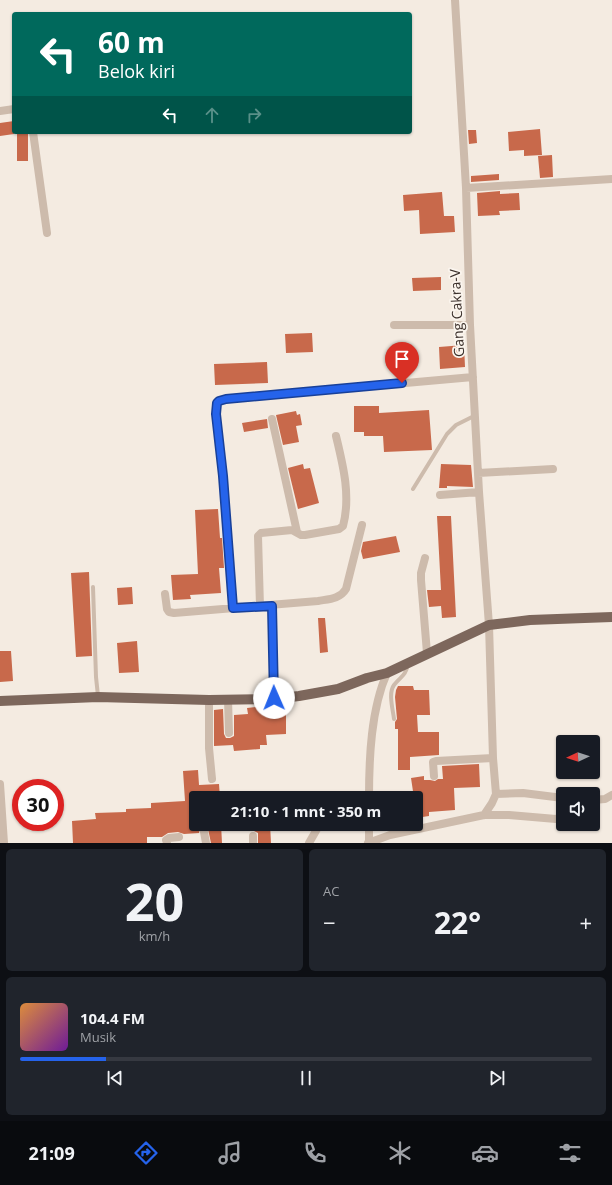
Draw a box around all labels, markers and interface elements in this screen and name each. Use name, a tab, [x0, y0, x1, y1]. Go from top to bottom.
text: 60 m	[98, 23, 165, 61]
icon: left	[32, 28, 84, 80]
text: Belok kiri	[98, 59, 175, 83]
icon: left	[159, 104, 181, 126]
icon: ahead	[201, 104, 223, 126]
icon: right	[243, 104, 265, 126]
street label: Gang Cakra-V	[445, 268, 468, 358]
pin	[385, 342, 419, 383]
icon: arrive	[391, 348, 413, 370]
position arrow	[253, 677, 295, 719]
north arrow	[556, 735, 600, 779]
map controls	[556, 735, 600, 831]
speed limit sign: 30	[12, 779, 64, 831]
button: sound	[556, 787, 600, 831]
text: 21:10 · 1 mnt · 350 m	[231, 801, 381, 821]
text: 20	[125, 865, 184, 936]
text: AC	[323, 882, 339, 900]
text: 22°	[434, 902, 481, 943]
text: −	[323, 907, 336, 937]
text: +	[579, 907, 592, 937]
text: km/h	[139, 927, 170, 945]
text: 104.4 FM	[80, 1008, 145, 1028]
text: Musik	[80, 1028, 116, 1046]
icon: previous	[104, 1067, 126, 1089]
icon: pause	[295, 1067, 317, 1089]
icon: next	[486, 1067, 508, 1089]
icon: directions	[132, 1139, 160, 1167]
icon: music	[216, 1139, 244, 1167]
icon: phone	[301, 1139, 329, 1167]
icon: climate	[386, 1139, 414, 1167]
icon: car	[471, 1139, 499, 1167]
icon: filters	[556, 1139, 584, 1167]
text: 21:09	[28, 1141, 75, 1165]

